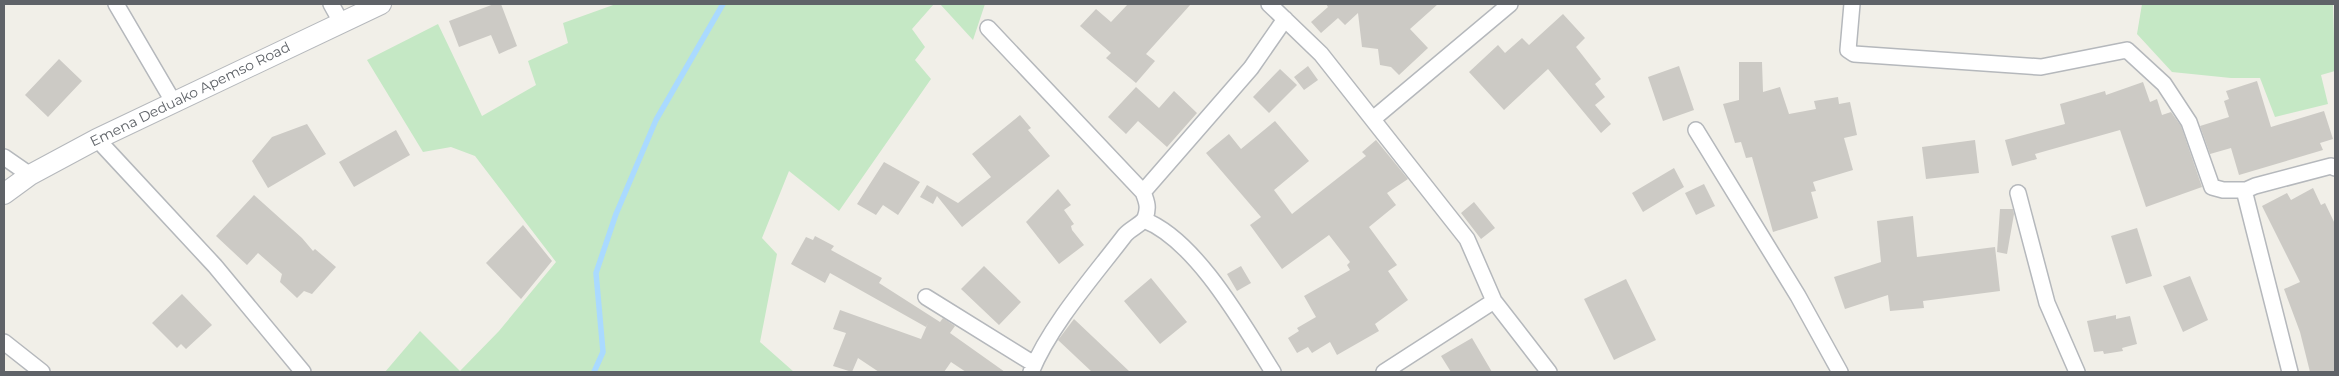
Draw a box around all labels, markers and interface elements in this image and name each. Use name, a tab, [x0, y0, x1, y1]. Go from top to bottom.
street label: Emena Deduako Apemso Road	[87, 38, 293, 150]

